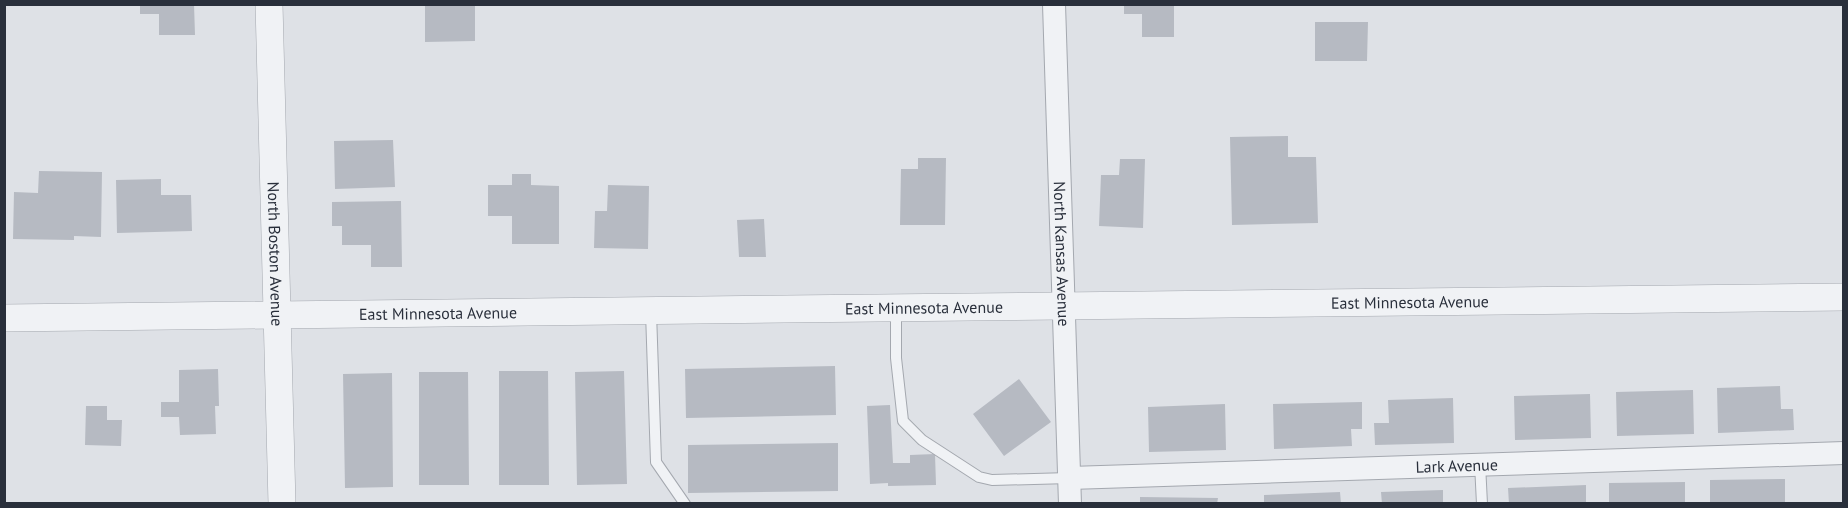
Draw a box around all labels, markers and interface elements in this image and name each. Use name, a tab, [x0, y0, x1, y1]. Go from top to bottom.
street label: North Boston Avenue	[264, 181, 287, 327]
street label: North Kansas Avenue	[1050, 181, 1074, 327]
street label: East Minnesota Avenue	[1331, 291, 1489, 313]
street label: East Minnesota Avenue	[845, 297, 1003, 318]
street label: East Minnesota Avenue	[359, 302, 517, 324]
street label: Lark Avenue	[1415, 454, 1498, 477]

